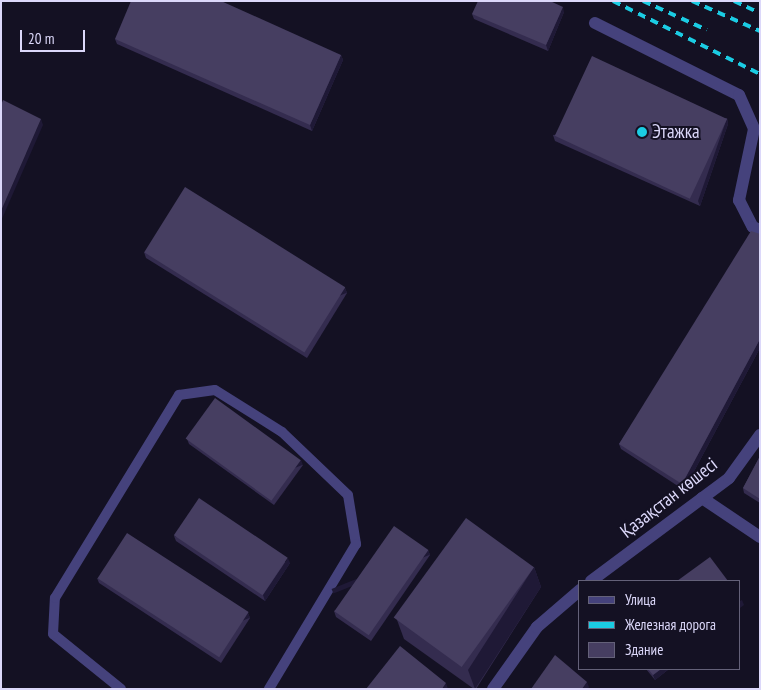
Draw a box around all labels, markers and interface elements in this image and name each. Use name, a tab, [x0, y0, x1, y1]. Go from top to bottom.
scale bar	[22, 20, 88, 52]
text: 20 m	[28, 29, 54, 48]
place label: Этажка	[652, 121, 700, 143]
marker: Этажка	[636, 126, 648, 138]
street label: Қазақстан көшесі	[616, 453, 722, 543]
legend	[578, 580, 741, 670]
text: Улица	[625, 590, 656, 609]
text: Железная дорога	[625, 615, 716, 634]
text: Здание	[625, 640, 663, 659]

